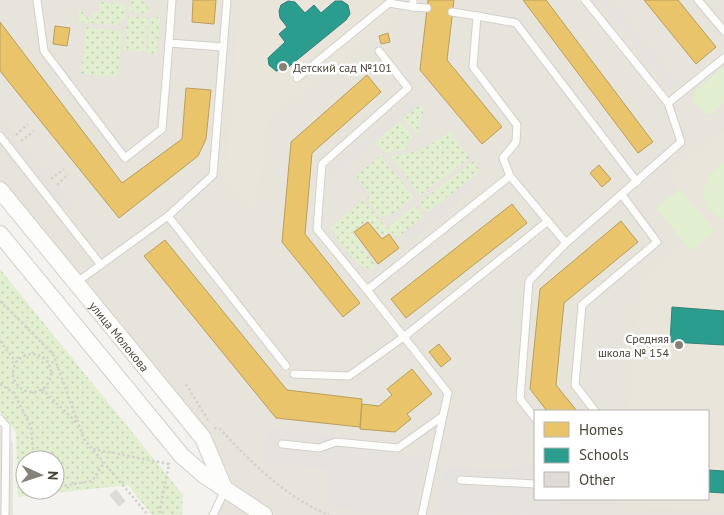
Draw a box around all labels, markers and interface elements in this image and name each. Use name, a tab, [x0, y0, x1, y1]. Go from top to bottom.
place label: Детский сад №101	[293, 60, 392, 75]
marker: Детский сад №101	[277, 61, 289, 73]
street label: улица Молокова	[87, 298, 153, 374]
place label: Средняя школа № 154	[598, 331, 669, 360]
marker: Средняя школа № 154	[673, 339, 685, 351]
legend	[534, 410, 709, 500]
text: Homes	[579, 420, 623, 439]
text: Schools	[579, 445, 629, 464]
north arrow	[15, 450, 65, 500]
text: Other	[579, 470, 615, 489]
text: N	[44, 471, 62, 481]

